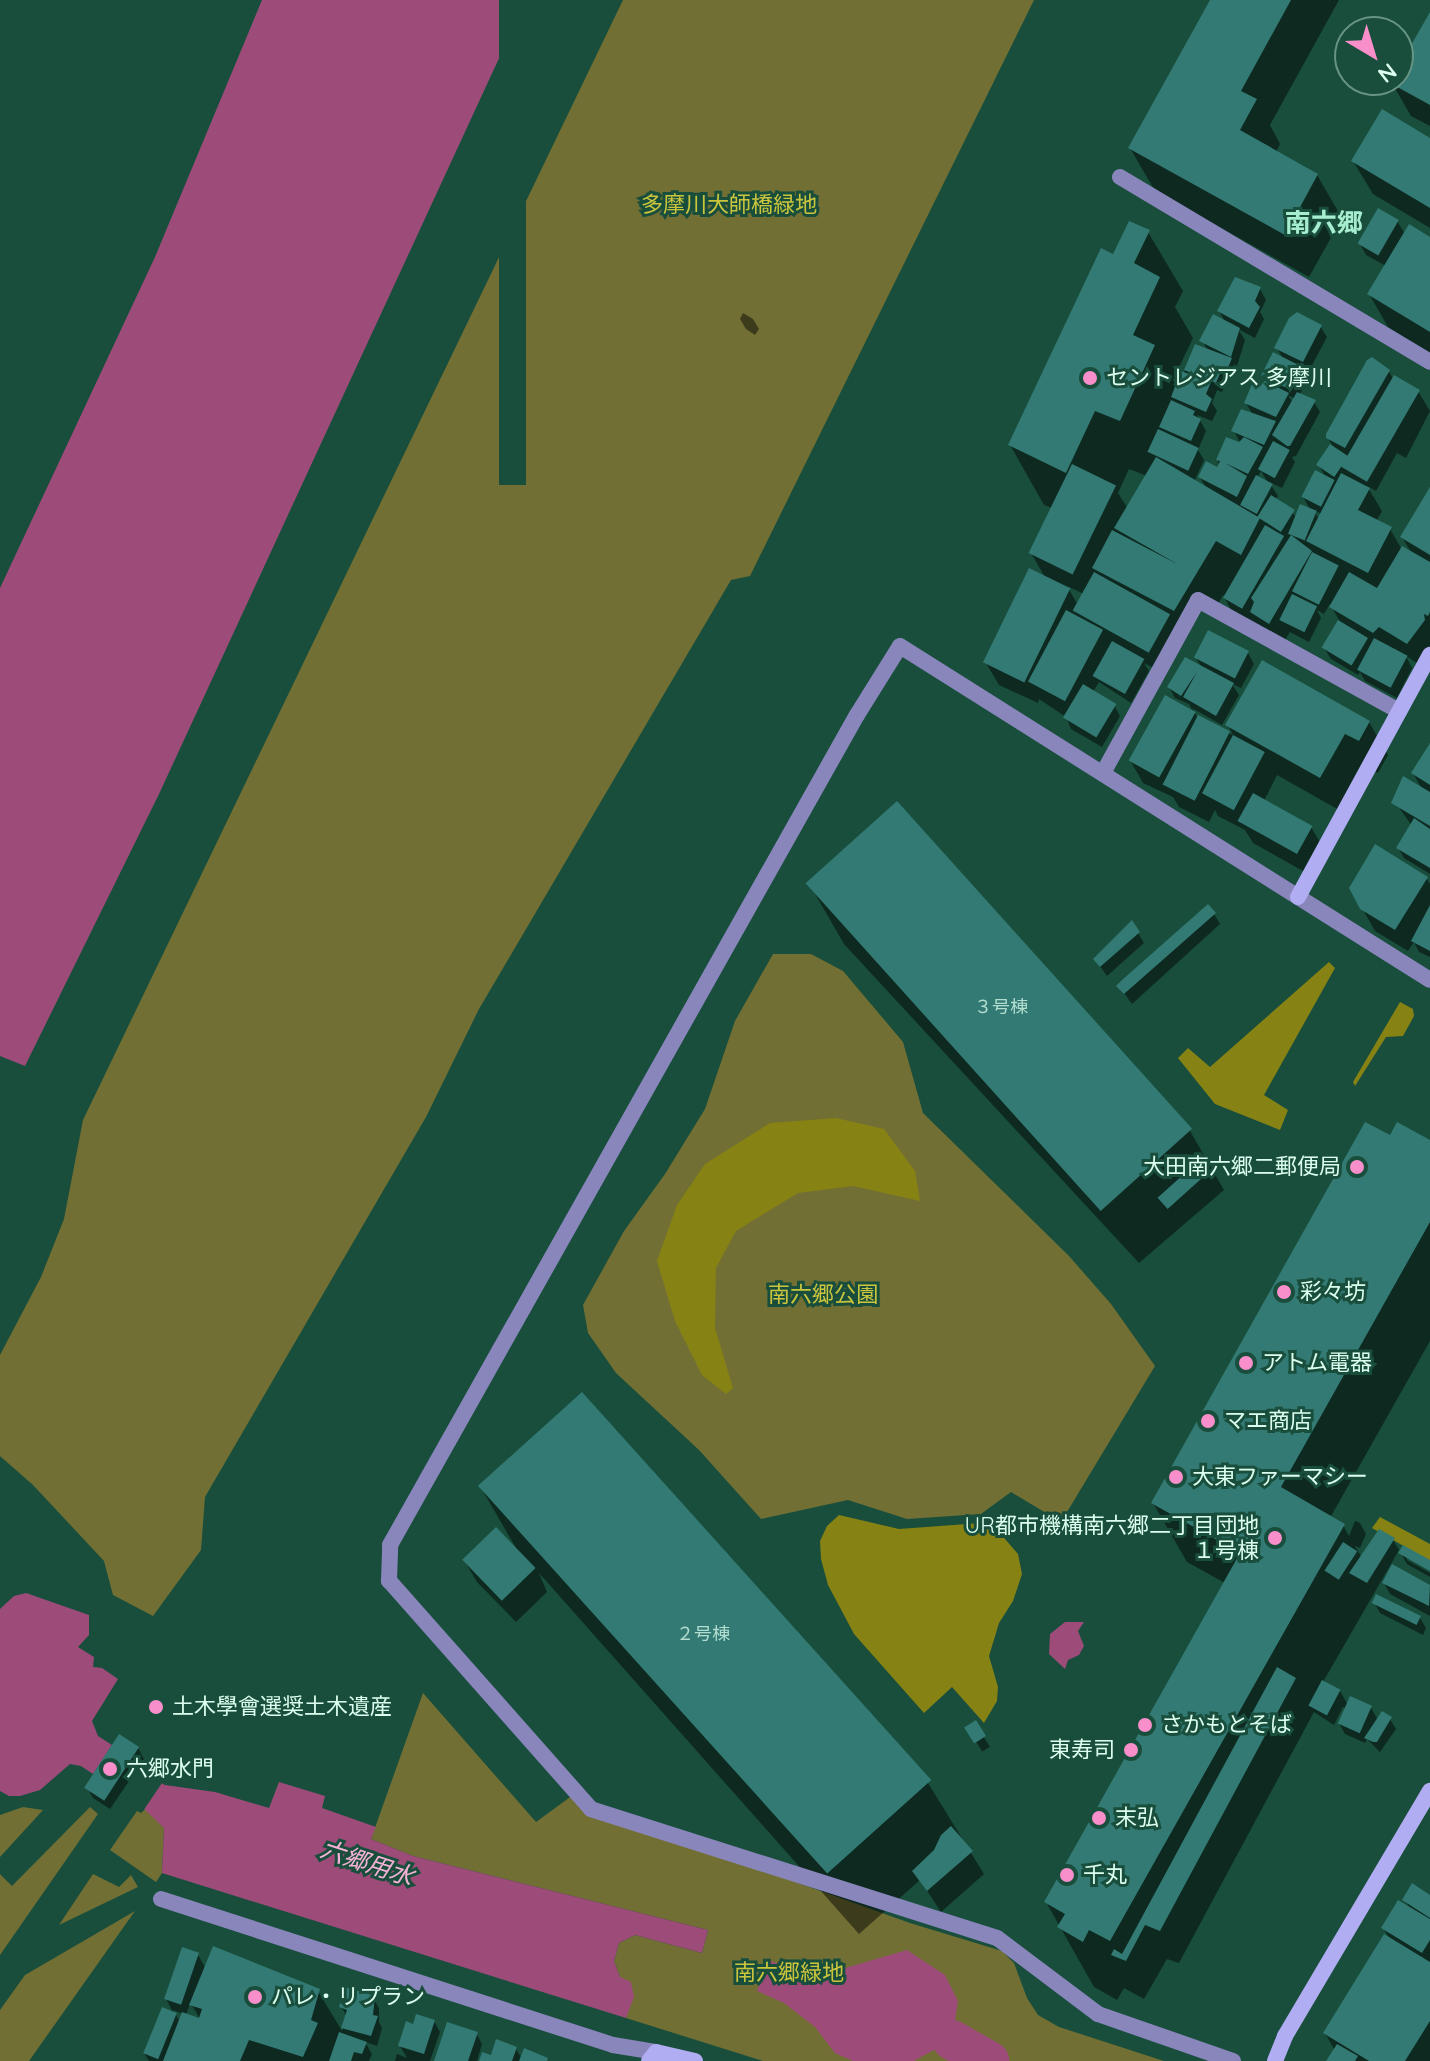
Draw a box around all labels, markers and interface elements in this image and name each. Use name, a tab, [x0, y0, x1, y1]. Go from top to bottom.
north arrow	[1334, 16, 1414, 96]
text: N	[1373, 57, 1403, 89]
park label: 多摩川大師橋緑地	[641, 192, 817, 218]
district label: 南六郷	[1285, 207, 1363, 239]
place label: セントレジアス 多摩川	[1106, 365, 1332, 391]
marker: セントレジアス 多摩川	[1081, 369, 1099, 387]
house number: ３号棟	[974, 996, 1028, 1018]
place label: 大田南六郷二郵便局	[1143, 1154, 1341, 1180]
marker: 大田南六郷二郵便局	[1348, 1158, 1366, 1176]
place label: 彩々坊	[1300, 1279, 1366, 1305]
park label: 南六郷公園	[768, 1282, 878, 1308]
marker: 彩々坊	[1275, 1283, 1293, 1301]
place label: アトム電器	[1262, 1350, 1372, 1376]
marker: アトム電器	[1237, 1354, 1255, 1372]
place label: マエ商店	[1224, 1408, 1312, 1434]
marker: マエ商店	[1199, 1412, 1217, 1430]
place label: 大東ファーマシー	[1192, 1464, 1368, 1490]
marker: 大東ファーマシー	[1167, 1468, 1185, 1486]
place label: UR都市機構南六郷二丁目団地 １号棟	[965, 1512, 1259, 1564]
marker: UR都市機構南六郷二丁目団地 １号棟	[1266, 1529, 1284, 1547]
house number: ２号棟	[676, 1623, 730, 1645]
place label: 土木學會選奨土木遺産	[172, 1694, 392, 1720]
marker: 土木學會選奨土木遺産	[147, 1698, 165, 1716]
place label: さかもとそば	[1161, 1712, 1293, 1738]
marker: さかもとそば	[1136, 1716, 1154, 1734]
place label: 東寿司	[1049, 1737, 1115, 1763]
marker: 東寿司	[1122, 1741, 1140, 1759]
place label: 六郷水門	[126, 1756, 214, 1782]
marker: 六郷水門	[101, 1760, 119, 1778]
place label: 末弘	[1115, 1805, 1159, 1831]
marker: 末弘	[1090, 1809, 1108, 1827]
water label: 六郷用水	[317, 1834, 417, 1892]
place label: 千丸	[1083, 1862, 1127, 1888]
marker: 千丸	[1058, 1866, 1076, 1884]
park label: 南六郷緑地	[734, 1960, 844, 1986]
place label: パレ・リプラン	[271, 1984, 425, 2010]
marker: パレ・リプラン	[246, 1988, 264, 2006]

